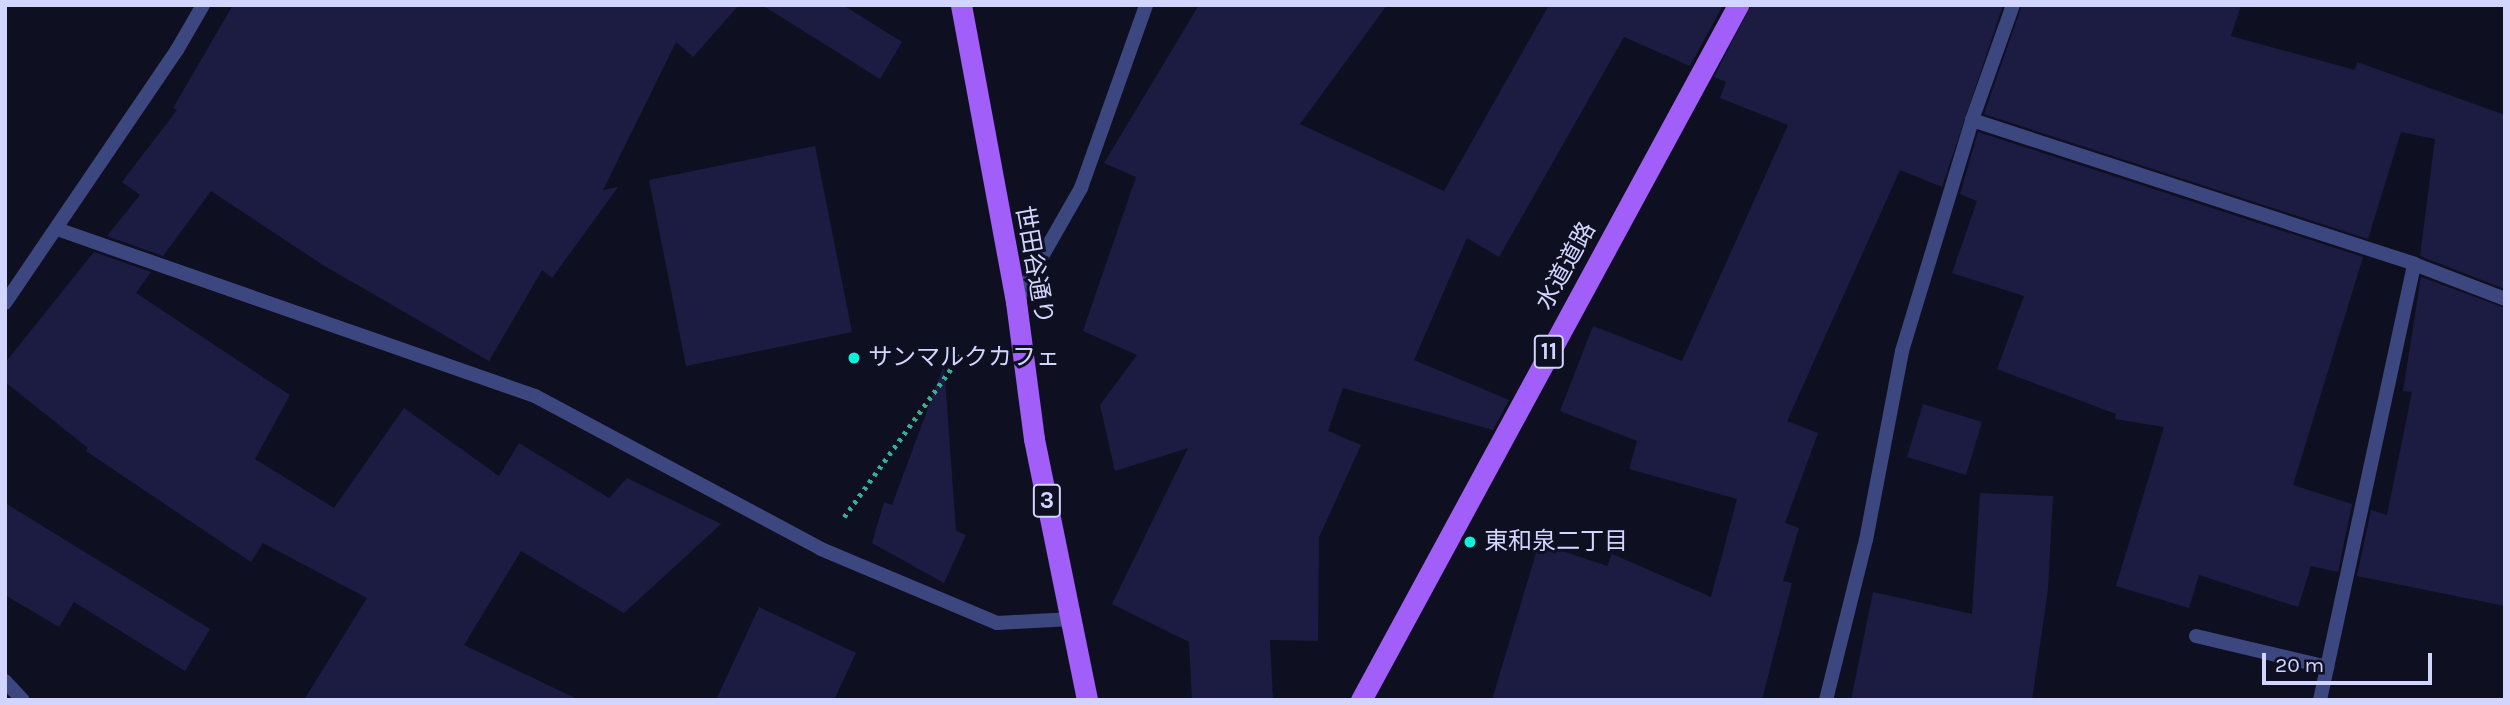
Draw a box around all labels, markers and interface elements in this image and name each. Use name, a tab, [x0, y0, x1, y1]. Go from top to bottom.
street label: 世田谷通り	[1009, 203, 1059, 327]
street label: 水道道路	[1530, 217, 1602, 315]
road number: 11	[1533, 332, 1565, 372]
place label: サンマルクカフェ	[868, 344, 1060, 372]
marker: サンマルクカフェ	[846, 350, 862, 366]
road number: 3	[1031, 481, 1063, 520]
place label: 東和泉二丁目	[1484, 528, 1628, 556]
marker: 東和泉二丁目	[1462, 534, 1478, 550]
scale bar	[2265, 638, 2435, 682]
text: 20 m	[2275, 653, 2324, 677]

